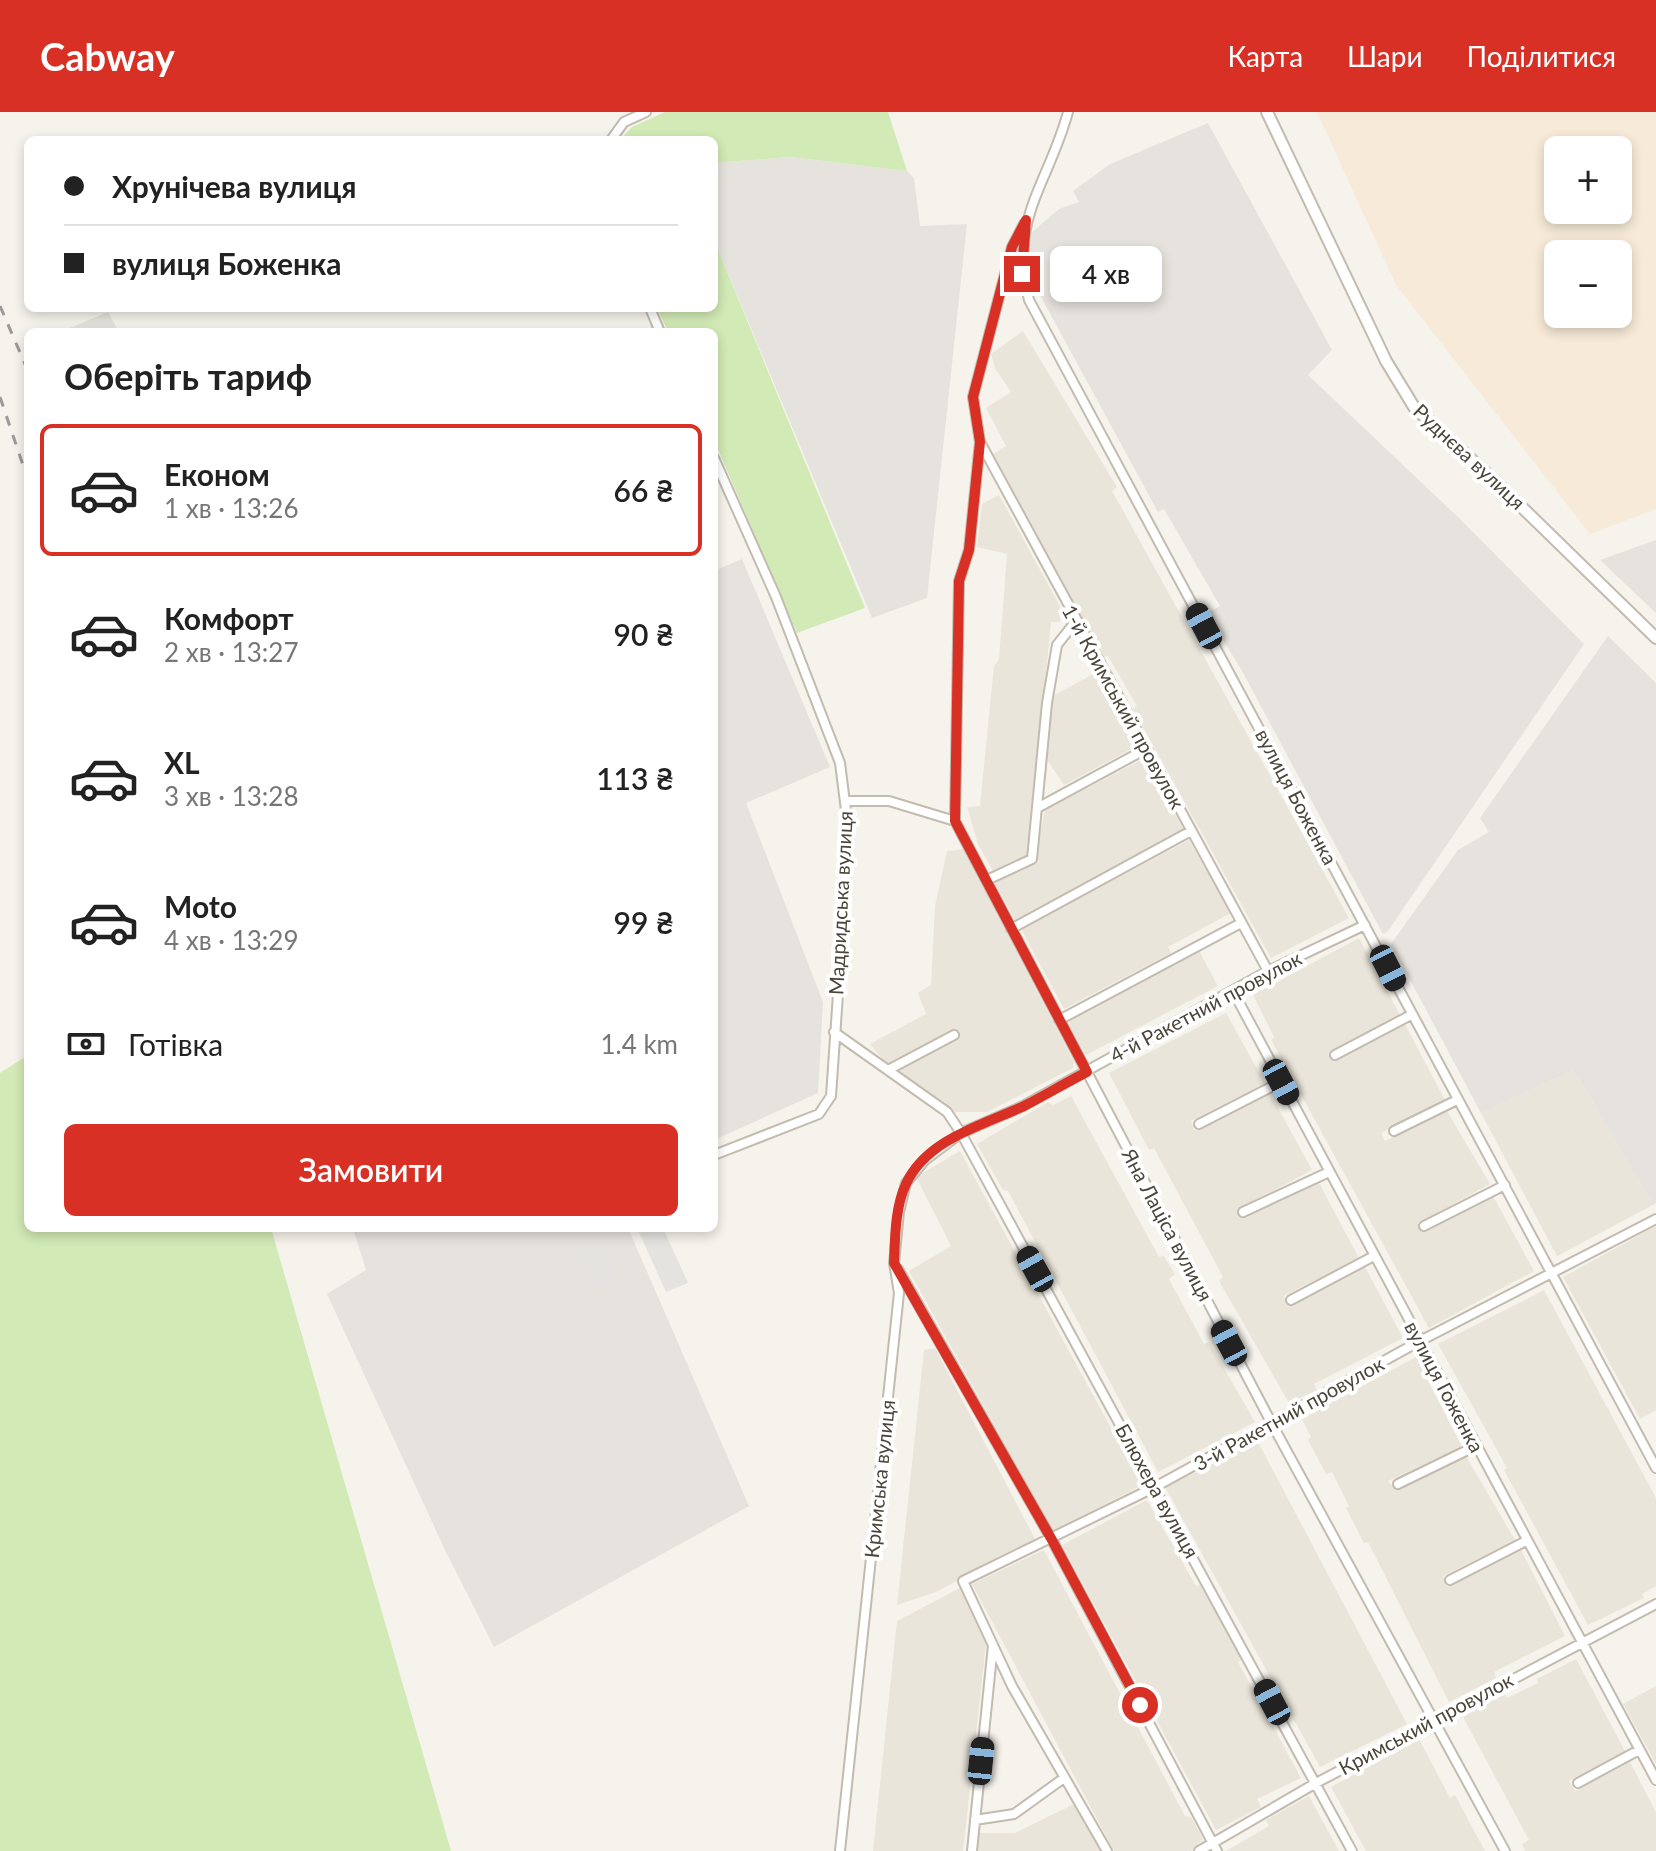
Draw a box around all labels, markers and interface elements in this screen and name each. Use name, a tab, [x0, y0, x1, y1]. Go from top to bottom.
text: Cabway	[40, 33, 175, 79]
text: Карта	[1227, 39, 1303, 73]
text: Шари	[1347, 39, 1423, 73]
text: Поділитися	[1467, 39, 1616, 73]
map controls	[1544, 136, 1632, 328]
button: +	[1544, 136, 1632, 224]
text: Хрунічева вулиця	[112, 168, 357, 204]
button: −	[1544, 240, 1632, 328]
text: вулиця Боженка	[112, 245, 342, 281]
callout: 4 хв	[1050, 246, 1162, 302]
route end	[1004, 256, 1040, 292]
text: 4 хв	[1082, 258, 1130, 290]
text: Оберіть тариф	[64, 354, 312, 398]
street label: Руднєва вулиця	[1409, 398, 1530, 514]
icon: car	[68, 454, 140, 526]
text: Економ	[164, 456, 270, 492]
text: 66 ₴	[614, 472, 674, 508]
text: 1 хв · 13:26	[164, 492, 299, 524]
icon: car	[68, 598, 140, 670]
car	[1182, 599, 1226, 653]
text: Комфорт	[164, 600, 294, 636]
street label: 1-й Кримський провулок	[1058, 600, 1190, 813]
text: 90 ₴	[614, 616, 674, 652]
text: 2 хв · 13:27	[164, 636, 299, 668]
street label: вулиця Боженка	[1251, 725, 1343, 868]
icon: car	[68, 742, 140, 814]
text: XL	[164, 744, 200, 780]
text: 113 ₴	[596, 760, 674, 796]
text: 3 хв · 13:28	[164, 780, 299, 812]
street label: Мадридська вулиця	[823, 810, 857, 996]
icon: car	[68, 886, 140, 958]
text: Moto	[164, 888, 237, 924]
text: 99 ₴	[614, 904, 674, 940]
text: 4 хв · 13:29	[164, 924, 299, 956]
car	[1366, 941, 1410, 995]
street label: 4-й Ракетний провулок	[1106, 945, 1306, 1067]
icon: cash	[64, 1022, 108, 1066]
text: Готівка	[128, 1026, 223, 1062]
text: 1.4 km	[600, 1028, 678, 1060]
car	[1259, 1055, 1303, 1109]
button: Замовити	[64, 1124, 678, 1216]
street label: Яна Лаціса вулиця	[1117, 1143, 1218, 1305]
car	[1013, 1242, 1057, 1296]
car	[1207, 1316, 1251, 1370]
street label: вулиця Гоженка	[1400, 1317, 1490, 1456]
street label: 3-й Ракетний провулок	[1189, 1351, 1388, 1475]
street label: Кримська вулиця	[859, 1399, 899, 1559]
street label: Блюхера вулиця	[1111, 1419, 1205, 1562]
street label: Кримський провулок	[1334, 1667, 1517, 1779]
car	[1250, 1675, 1294, 1729]
route start	[1122, 1687, 1158, 1723]
car	[967, 1736, 995, 1786]

